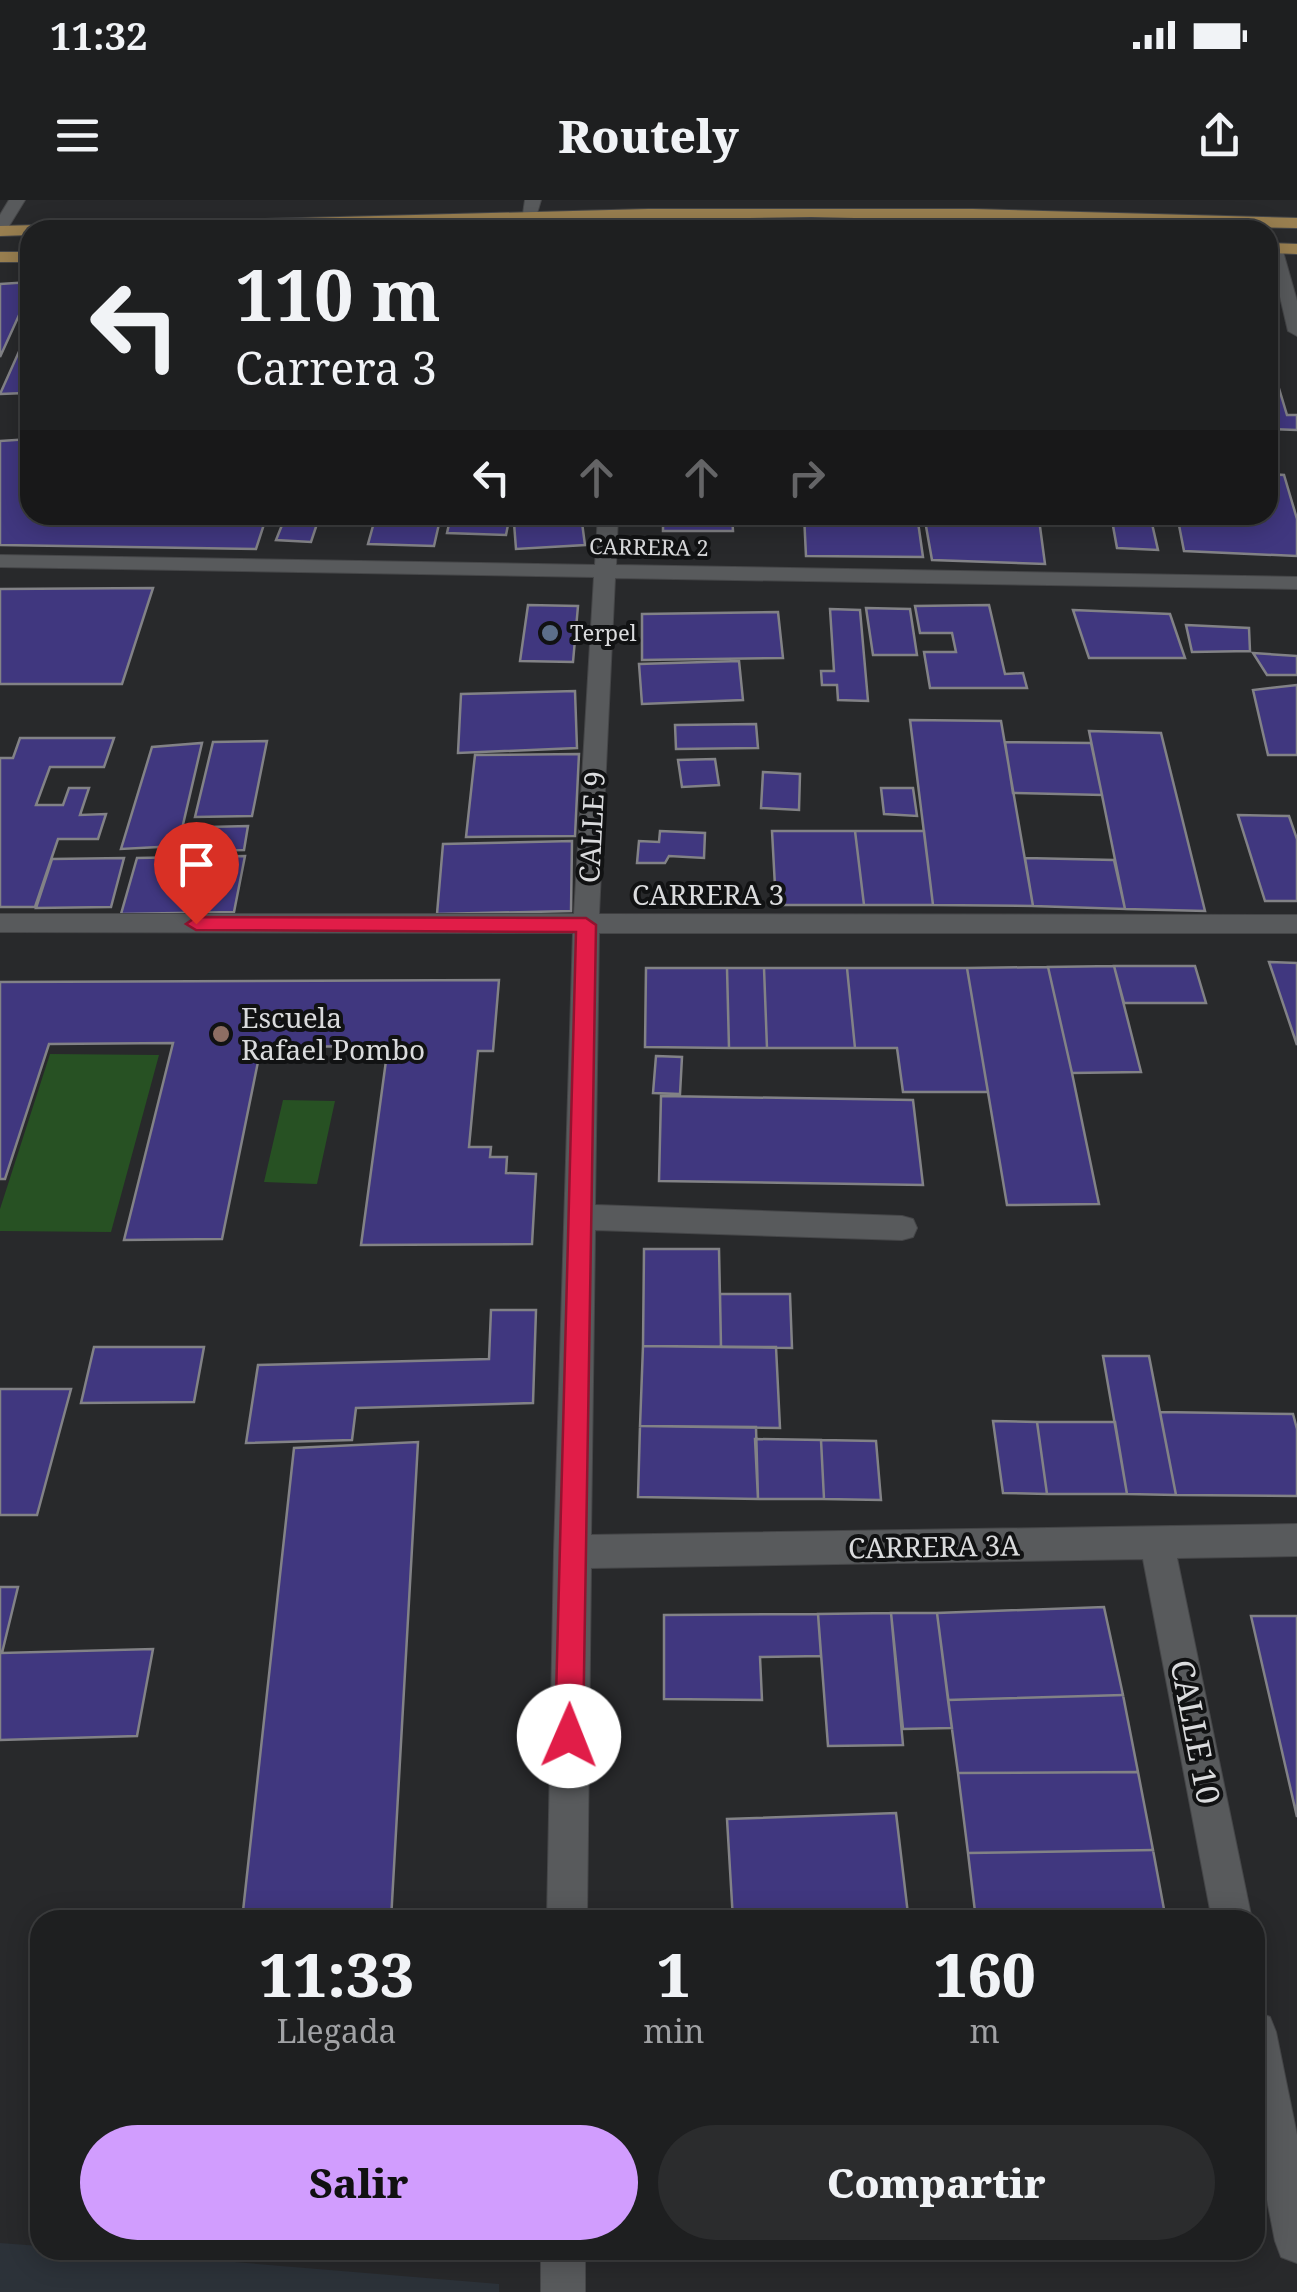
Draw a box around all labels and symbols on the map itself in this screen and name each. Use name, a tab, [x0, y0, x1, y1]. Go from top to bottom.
street label: CARRERA 2	[589, 530, 709, 562]
place label: Terpel	[570, 617, 637, 647]
marker: Terpel	[539, 622, 561, 644]
street label: CALLE 9	[569, 770, 613, 884]
pin	[154, 822, 239, 925]
street label: CARRERA 3	[632, 875, 784, 913]
place label: Escuela Rafael Pombo	[241, 998, 425, 1068]
marker: Escuela Rafael Pombo	[210, 1023, 232, 1045]
street label: CARRERA 3A	[848, 1525, 1021, 1566]
street label: CALLE 10	[1161, 1656, 1232, 1808]
position arrow	[517, 1684, 621, 1788]

